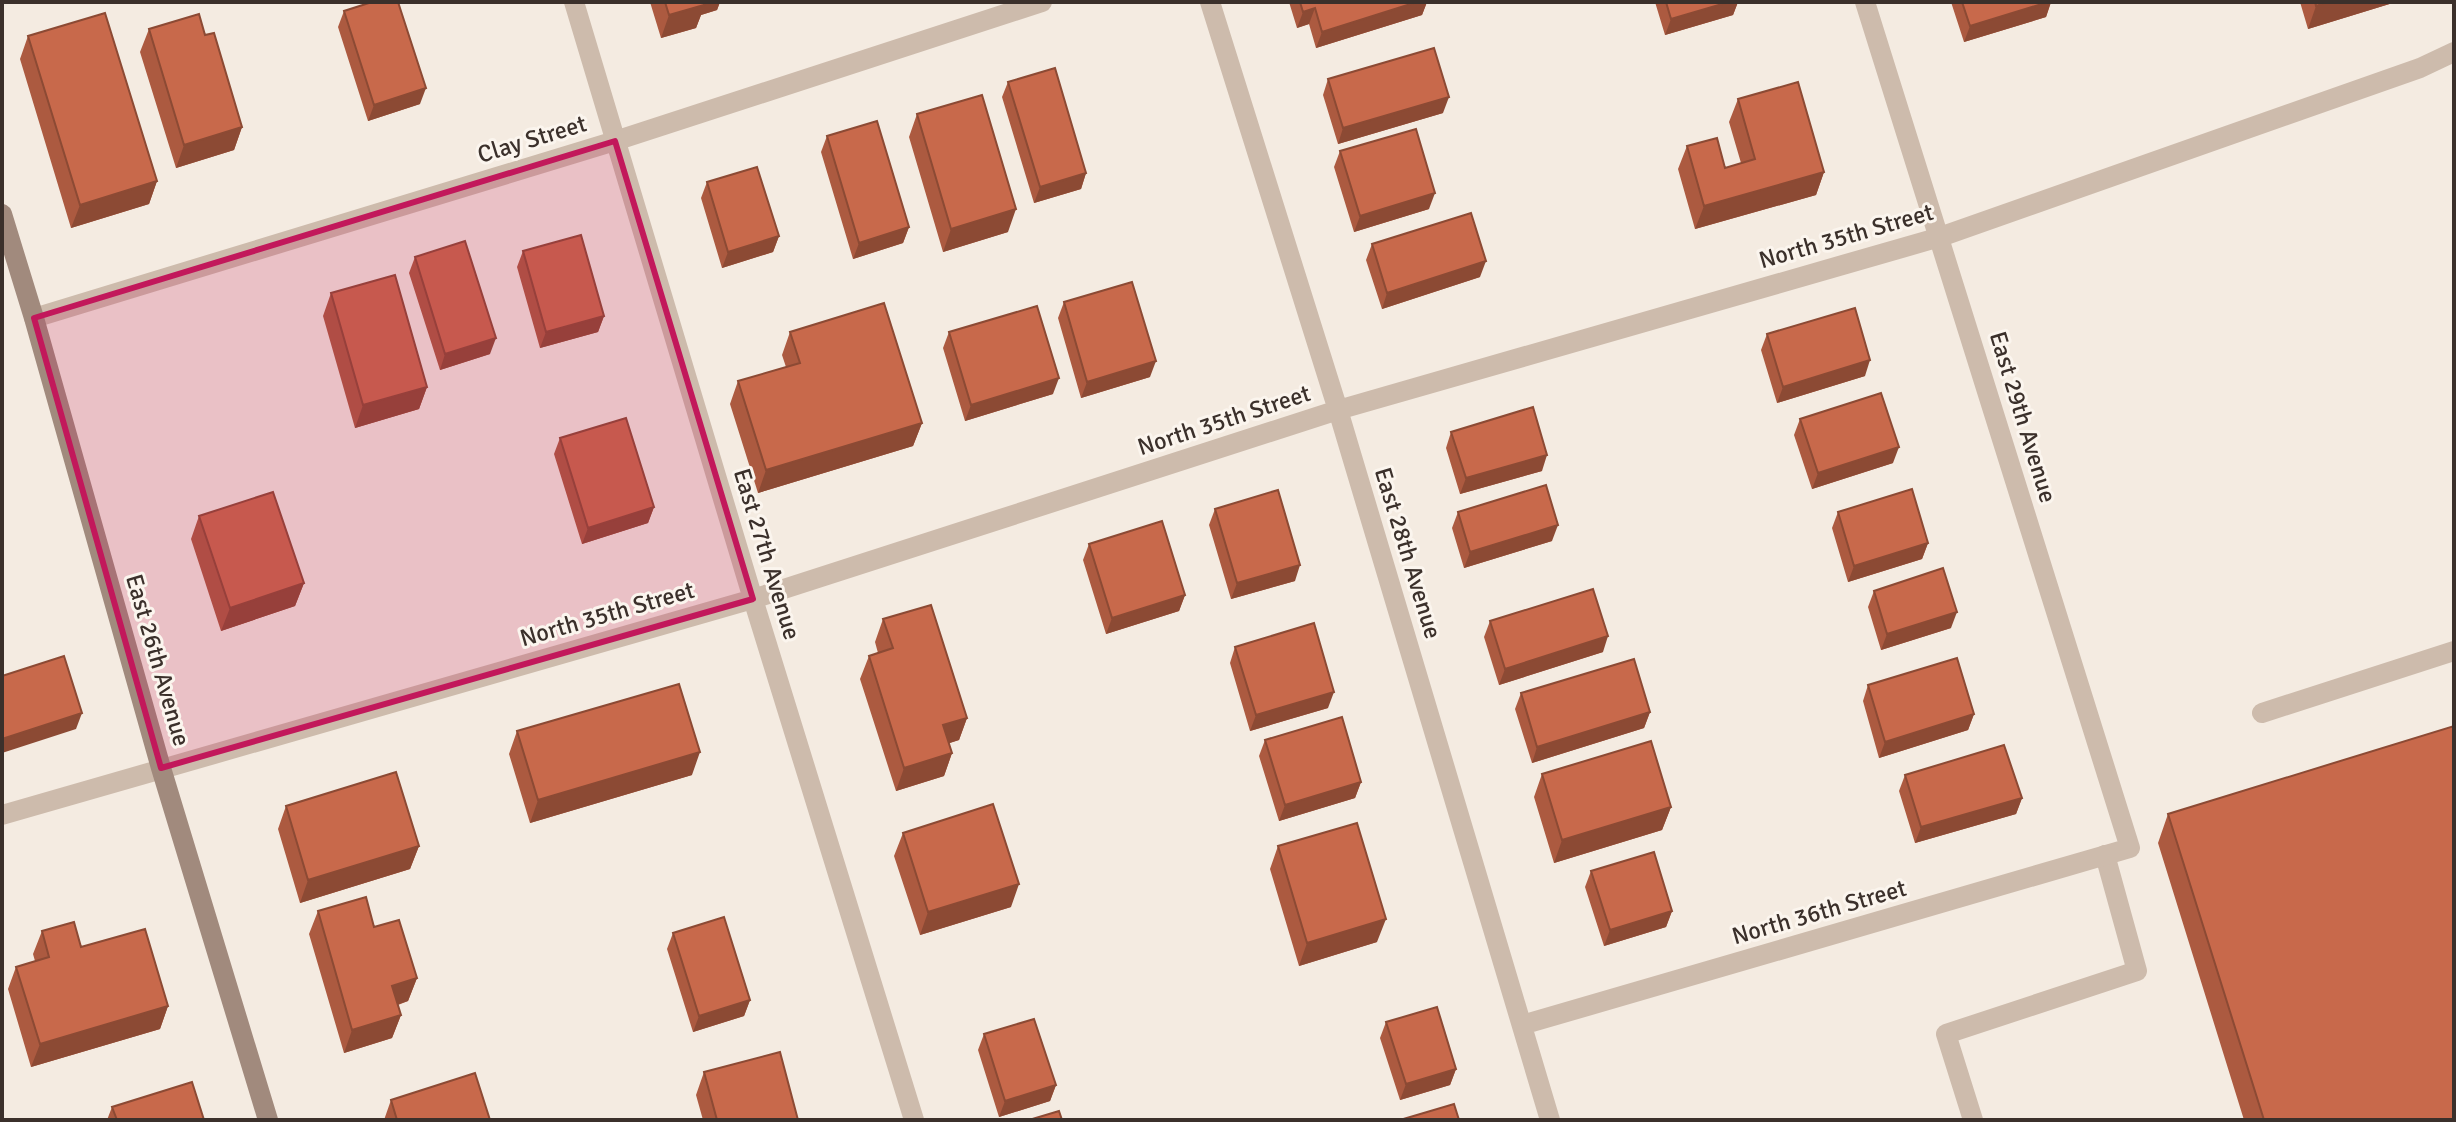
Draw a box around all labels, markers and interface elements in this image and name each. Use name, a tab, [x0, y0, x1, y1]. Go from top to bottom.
street label: Clay Street	[474, 108, 590, 170]
street label: North 35th Street	[1755, 197, 1937, 275]
street label: East 29th Avenue	[1983, 328, 2063, 506]
street label: North 35th Street	[1134, 378, 1314, 462]
street label: East 28th Avenue	[1368, 464, 1448, 642]
street label: East 27th Avenue	[727, 465, 807, 643]
street label: East 26th Avenue	[119, 571, 197, 749]
street label: North 35th Street	[516, 575, 698, 653]
street label: North 36th Street	[1728, 873, 1910, 951]

